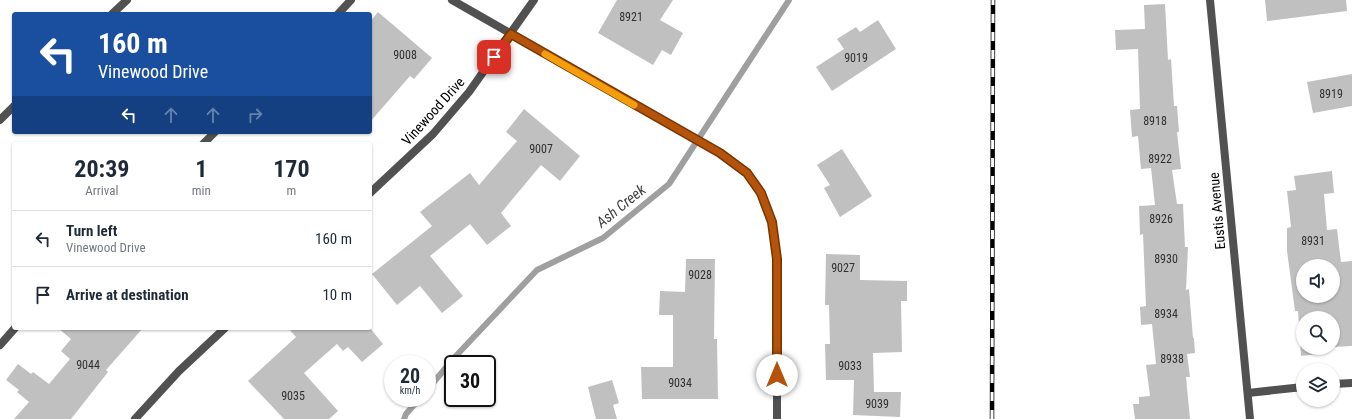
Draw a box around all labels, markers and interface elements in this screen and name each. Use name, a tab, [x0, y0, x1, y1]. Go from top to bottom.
house number: 8921	[619, 10, 643, 24]
text: 160 m	[98, 27, 168, 60]
icon: left	[32, 28, 84, 80]
pin	[477, 40, 511, 74]
icon: arrive	[483, 46, 505, 68]
house number: 9008	[393, 48, 417, 62]
house number: 9019	[844, 51, 868, 65]
text: Vinewood Drive	[98, 61, 208, 82]
street label: Vinewood Drive	[398, 74, 468, 148]
house number: 8919	[1319, 87, 1343, 101]
icon: left	[118, 104, 140, 126]
icon: ahead	[160, 104, 182, 126]
icon: ahead	[202, 104, 224, 126]
icon: right	[244, 104, 266, 126]
house number: 8918	[1143, 114, 1167, 128]
house number: 9007	[529, 142, 553, 156]
house number: 8922	[1148, 152, 1172, 166]
text: 20:39	[74, 155, 129, 183]
text: 1	[195, 155, 207, 183]
text: 170	[273, 155, 310, 183]
street label: Eustis Avenue	[1206, 171, 1228, 250]
water label: Ash Creek	[592, 180, 650, 232]
text: Arrival	[85, 183, 118, 198]
text: min	[192, 183, 211, 198]
text: m	[287, 183, 296, 198]
house number: 8926	[1149, 212, 1173, 226]
text: Turn left	[66, 222, 117, 240]
icon: left	[32, 228, 54, 250]
text: 160 m	[315, 230, 352, 248]
house number: 8931	[1301, 234, 1325, 248]
text: Vinewood Drive	[66, 240, 146, 255]
house number: 8930	[1154, 252, 1178, 266]
map controls	[1296, 259, 1340, 407]
button: sound	[1296, 259, 1340, 303]
house number: 9027	[831, 261, 855, 275]
house number: 9028	[688, 268, 712, 282]
icon: arrive	[32, 284, 54, 306]
text: Arrive at destination	[66, 286, 189, 304]
text: 10 m	[322, 286, 352, 304]
house number: 8934	[1154, 307, 1178, 321]
button: search	[1296, 311, 1340, 355]
house number: 8938	[1160, 352, 1184, 366]
position arrow	[756, 354, 798, 396]
speed limit sign: 30	[444, 355, 496, 407]
house number: 9044	[76, 358, 100, 372]
house number: 9033	[838, 359, 862, 373]
button: layers	[1296, 363, 1340, 407]
text: 20	[400, 364, 420, 388]
house number: 9034	[668, 376, 692, 390]
text: km/h	[400, 385, 420, 396]
house number: 9035	[281, 389, 305, 403]
house number: 9039	[865, 397, 889, 411]

